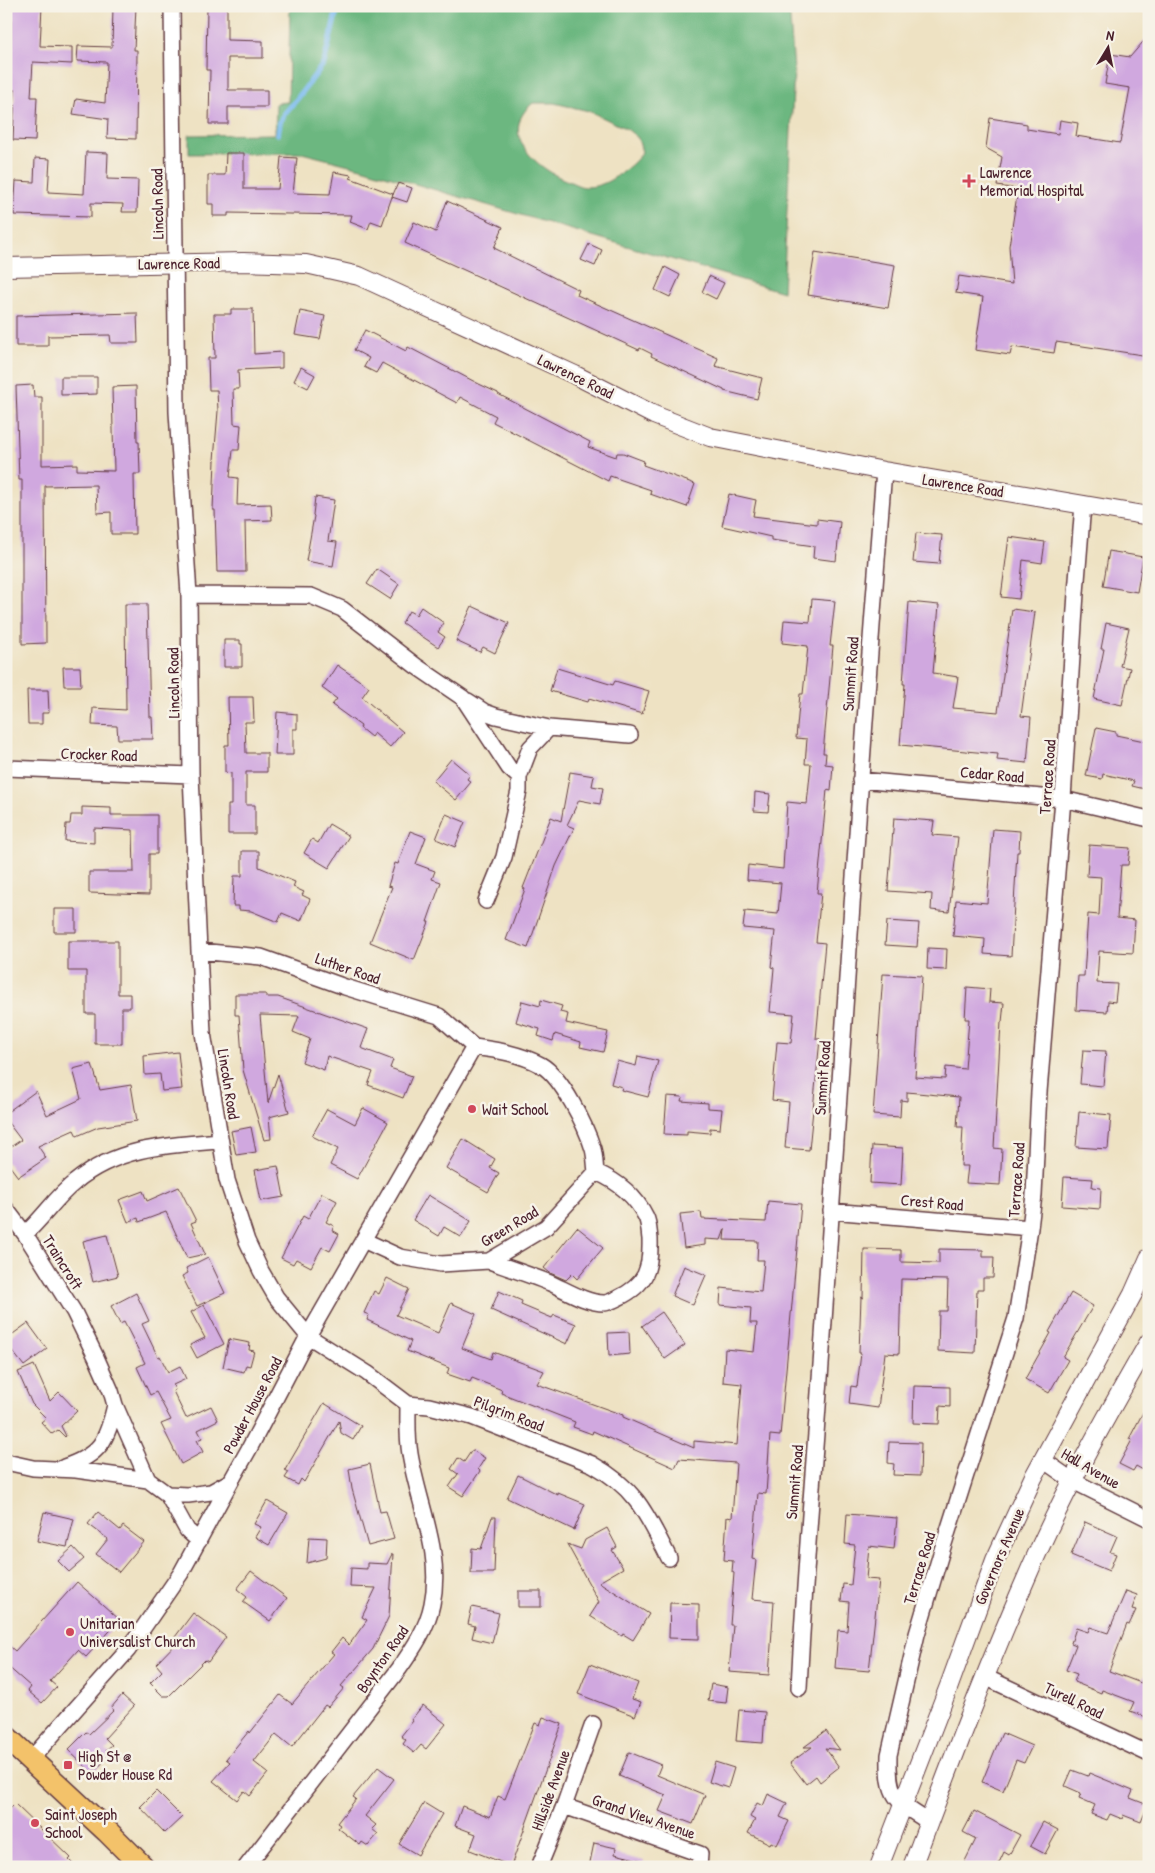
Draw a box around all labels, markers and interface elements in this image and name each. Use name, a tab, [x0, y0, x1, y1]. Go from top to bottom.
north arrow	[1082, 22, 1132, 72]
text: N	[1105, 25, 1116, 45]
place label: Lawrence Memorial Hospital	[980, 161, 1084, 201]
street label: Lincoln Road	[145, 168, 169, 240]
marker: Lawrence Memorial Hospital	[962, 174, 976, 188]
street label: Lawrence Road	[138, 251, 220, 275]
street label: Lawrence Road	[534, 348, 618, 404]
street label: Lawrence Road	[921, 468, 1005, 502]
street label: Summit Road	[836, 636, 864, 712]
street label: Lincoln Road	[161, 647, 185, 719]
street label: Terrace Road	[1033, 739, 1061, 815]
street label: Crocker Road	[60, 742, 138, 766]
street label: Cedar Road	[959, 760, 1025, 788]
street label: Luther Road	[313, 947, 383, 989]
street label: Summit Road	[808, 1040, 836, 1116]
street label: Lincoln Road	[213, 1047, 245, 1121]
place label: Wait School	[482, 1098, 549, 1120]
marker: Wait School	[466, 1103, 478, 1115]
street label: Terrace Road	[1002, 1142, 1030, 1218]
street label: Crest Road	[900, 1188, 964, 1216]
street label: Green Road	[476, 1200, 542, 1252]
street label: Traincroft	[38, 1230, 89, 1294]
street label: Powder House Road	[217, 1353, 287, 1457]
street label: Pilgrim Road	[471, 1390, 547, 1436]
street label: Hall Avenue	[1057, 1442, 1125, 1494]
street label: Summit Road	[780, 1444, 808, 1520]
street label: Governors Avenue	[969, 1504, 1030, 1608]
street label: Terrace Road	[898, 1529, 940, 1607]
place label: Unitarian Universalist Church	[80, 1612, 195, 1652]
street label: Boynton Road	[351, 1621, 413, 1697]
marker: Unitarian Universalist Church	[64, 1626, 76, 1638]
street label: Turell Road	[1041, 1676, 1107, 1724]
place label: High St @ Powder House Rd	[78, 1745, 172, 1785]
street label: Hillside Avenue	[525, 1746, 575, 1834]
marker: High St @ Powder House Rd	[62, 1759, 74, 1771]
street label: Grand View Avenue	[589, 1788, 699, 1844]
place label: Saint Joseph School	[45, 1803, 117, 1843]
marker: Saint Joseph School	[29, 1817, 41, 1829]

